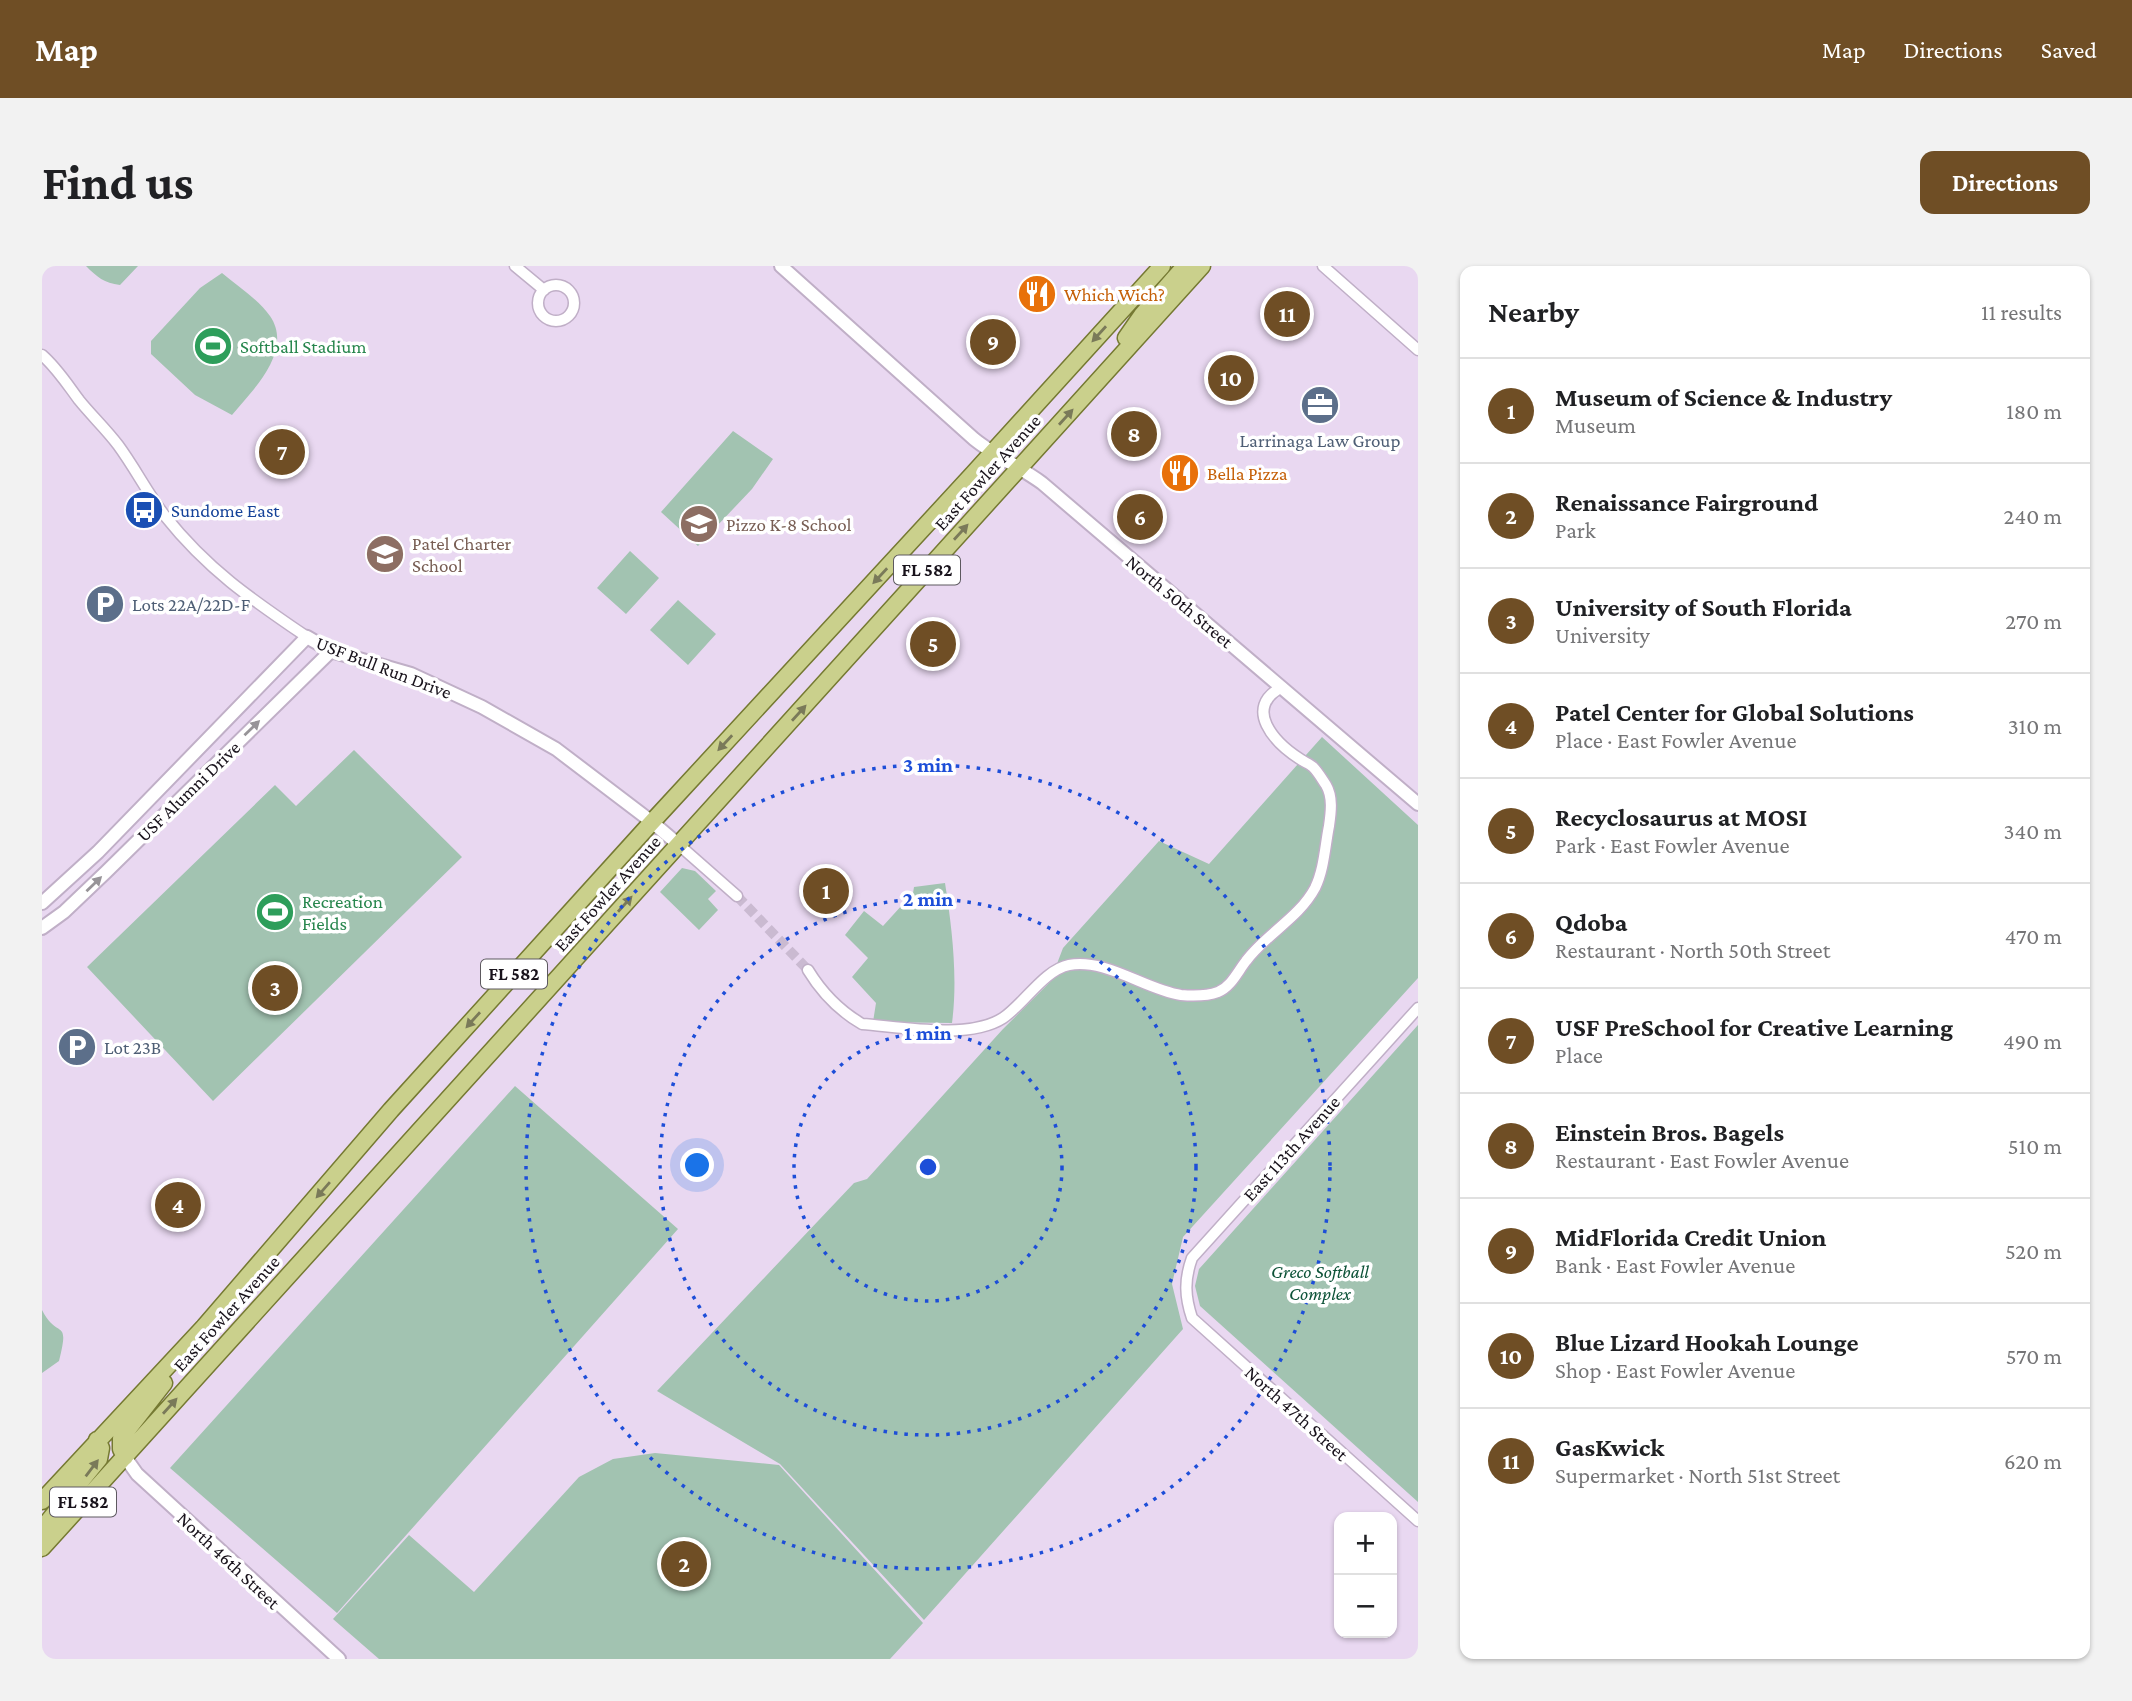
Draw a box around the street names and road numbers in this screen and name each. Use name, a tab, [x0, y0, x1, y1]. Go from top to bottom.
street label: East Fowler Avenue	[930, 410, 1045, 534]
street label: North 50th Street	[1122, 551, 1238, 653]
road number: FL 582	[894, 556, 960, 584]
street label: USF Bull Run Drive	[313, 632, 455, 703]
street label: USF Alumni Drive	[132, 737, 244, 846]
street label: East Fowler Avenue	[550, 831, 665, 955]
road number: FL 582	[481, 960, 547, 988]
street label: East 113th Avenue	[1239, 1091, 1344, 1205]
street label: East Fowler Avenue	[169, 1251, 284, 1375]
street label: North 47th Street	[1241, 1362, 1353, 1466]
road number: FL 582	[50, 1488, 116, 1517]
street label: North 46th Street	[173, 1508, 285, 1614]

